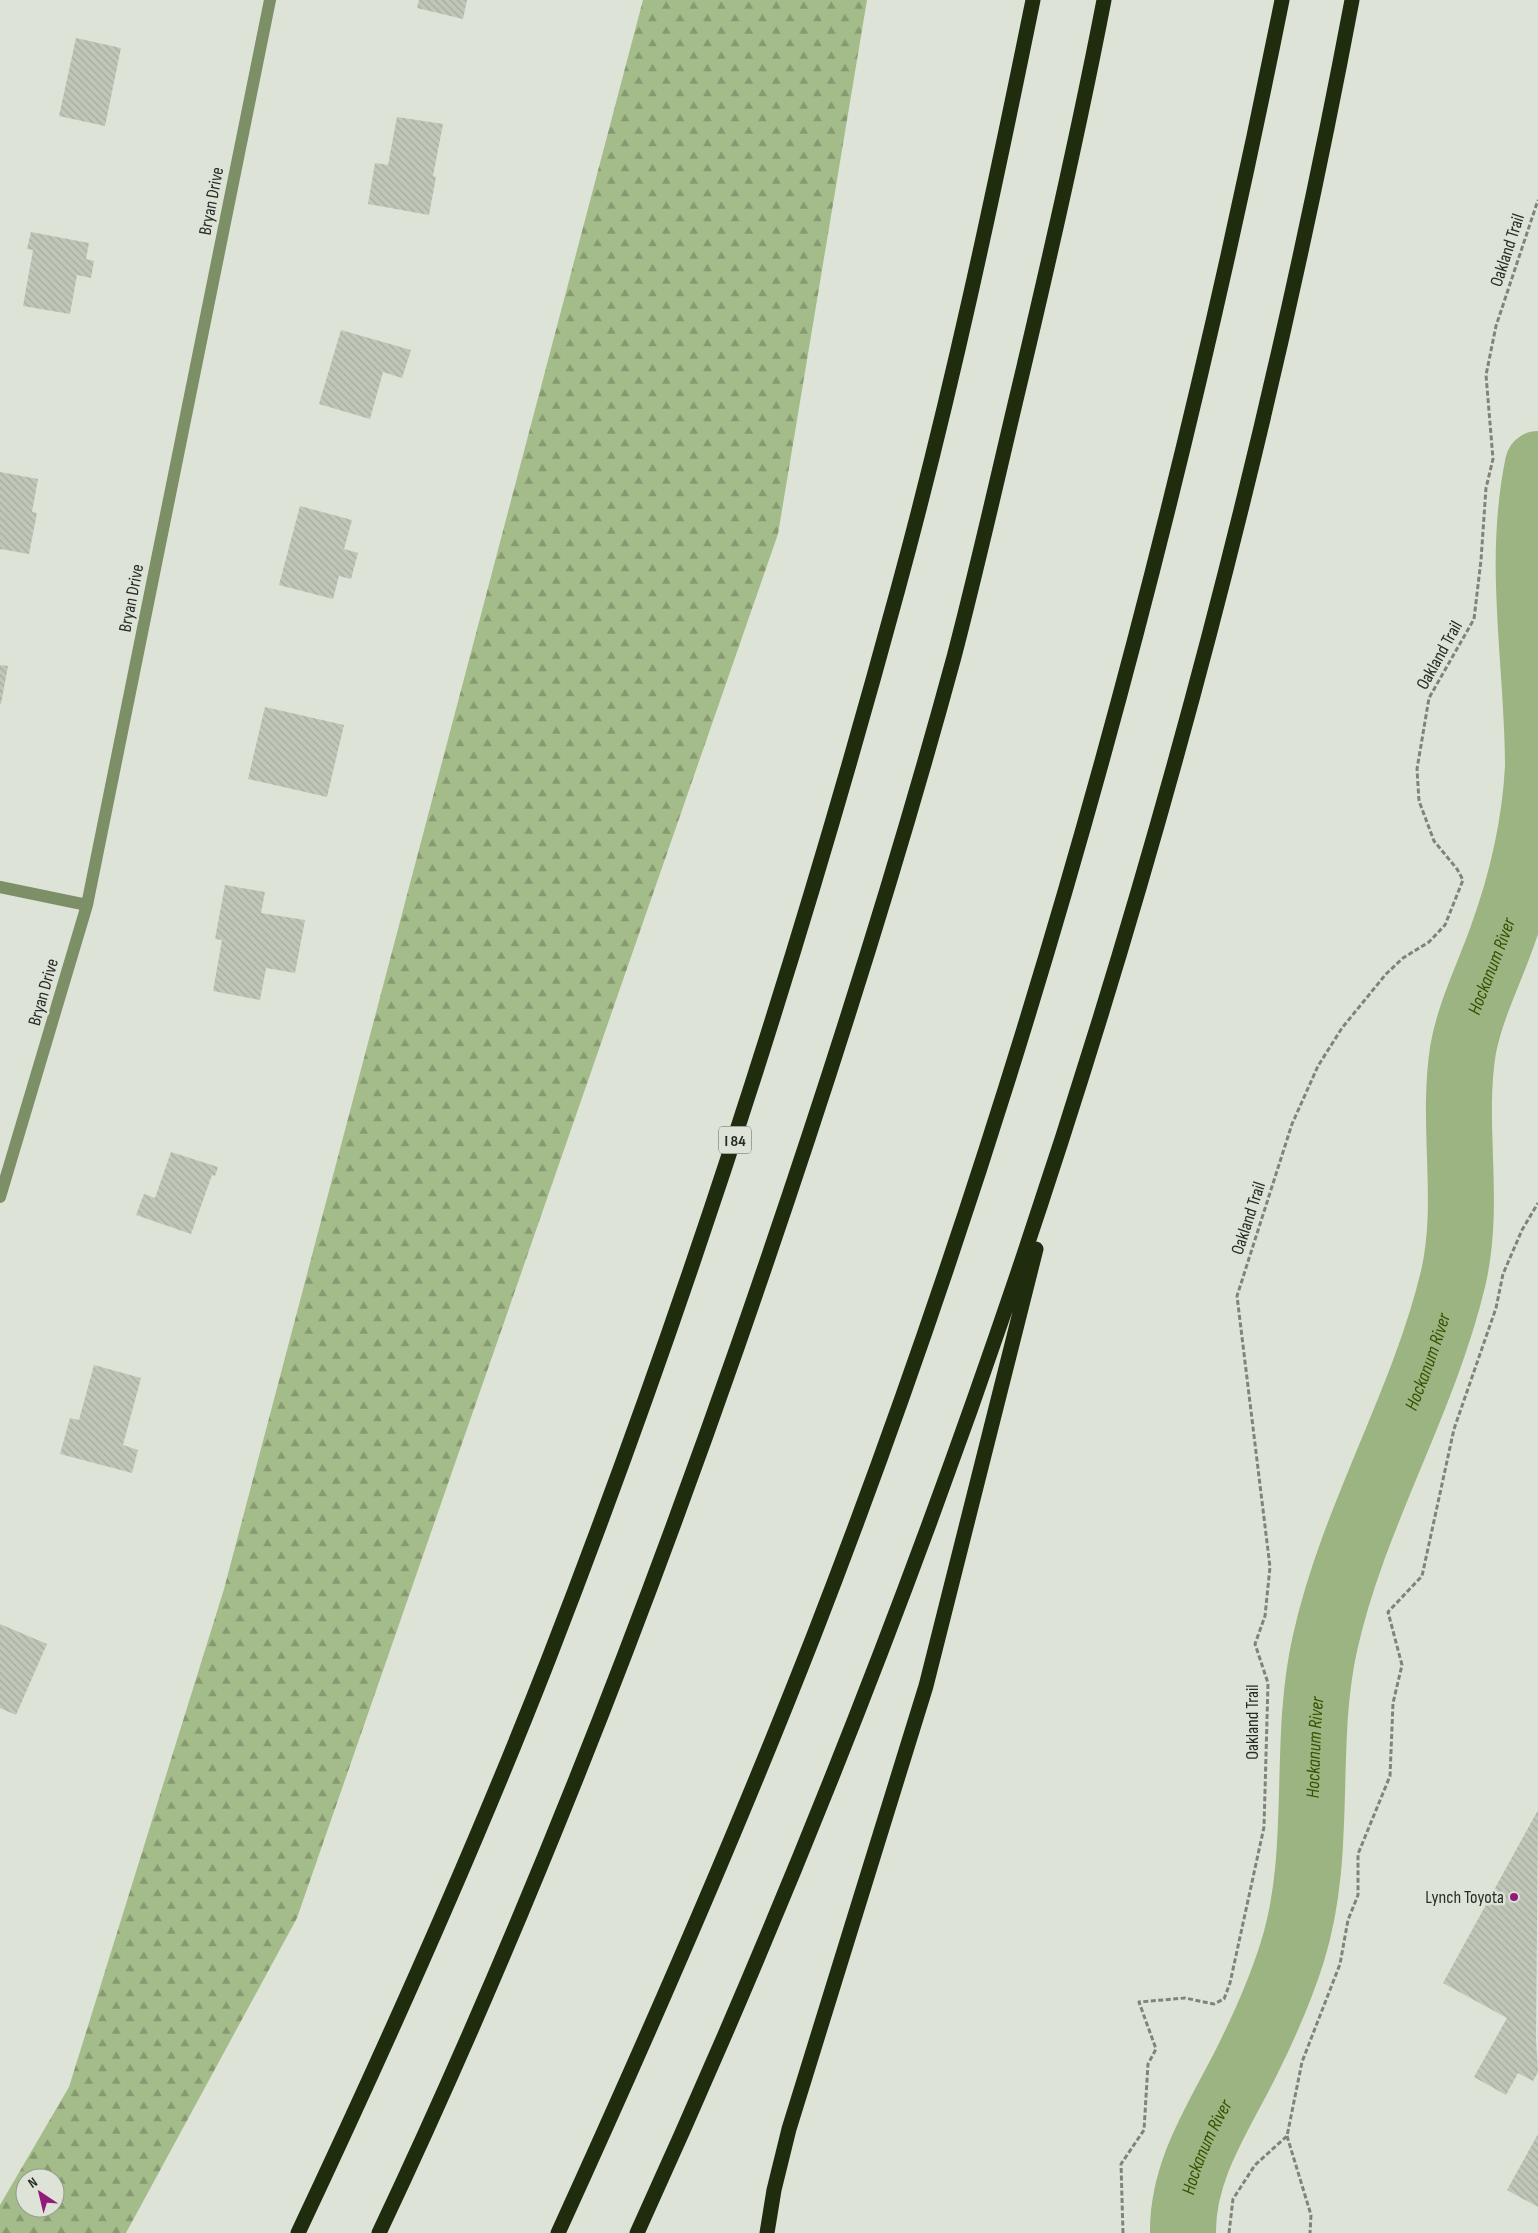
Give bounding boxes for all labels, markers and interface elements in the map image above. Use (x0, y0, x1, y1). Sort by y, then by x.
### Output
street label: Bryan Drive (195, 165, 228, 237)
street label: Oakland Trail (1486, 211, 1529, 289)
street label: Bryan Drive (115, 562, 148, 634)
street label: Oakland Trail (1412, 617, 1467, 693)
water label: Hockanum River (1463, 915, 1521, 1018)
street label: Bryan Drive (24, 956, 63, 1028)
road number: I 84 (719, 1126, 751, 1154)
street label: Oakland Trail (1227, 1179, 1270, 1257)
water label: Hockanum River (1400, 1310, 1456, 1414)
street label: Oakland Trail (1242, 1684, 1263, 1760)
water label: Hockanum River (1302, 1695, 1330, 1799)
place label: Lynch Toyota (1425, 1887, 1504, 1908)
marker: Lynch Toyota (1508, 1891, 1520, 1903)
water label: Hockanum River (1177, 2095, 1238, 2197)
north arrow (15, 2168, 65, 2218)
text: N (25, 2174, 41, 2192)

